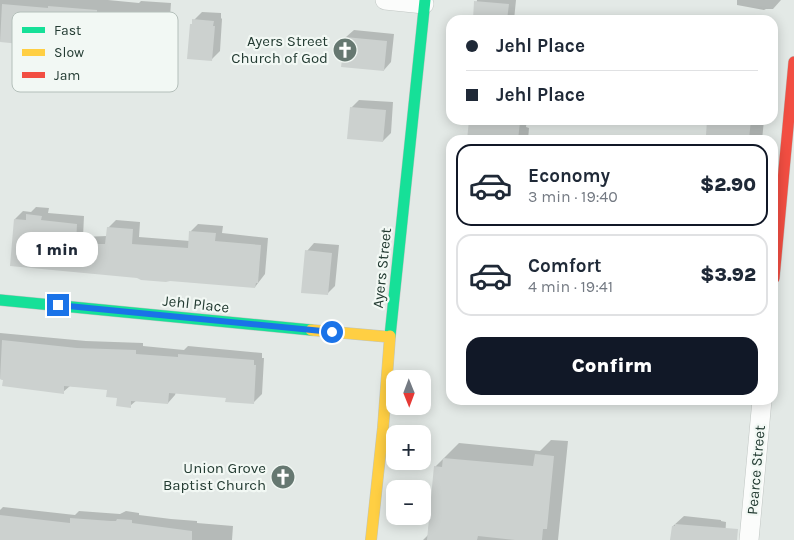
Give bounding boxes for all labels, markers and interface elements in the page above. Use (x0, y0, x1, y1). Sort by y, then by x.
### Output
legend (12, 12, 178, 92)
text: Fast (54, 22, 81, 39)
place label: Ayers Street Church of God (231, 32, 328, 67)
text: Jehl Place (496, 35, 585, 57)
church icon: Ayers Street Church of God (332, 37, 358, 63)
text: Slow (54, 44, 84, 61)
text: Jam (54, 67, 80, 84)
text: Jehl Place (496, 84, 585, 106)
icon: car (468, 163, 513, 208)
text: Economy (528, 165, 610, 187)
text: $2.90 (700, 174, 756, 196)
text: 3 min · 19:40 (528, 187, 618, 206)
street label: Ayers Street (369, 226, 395, 309)
callout: 1 min (17, 232, 99, 268)
text: 1 min (36, 240, 78, 259)
icon: car (468, 253, 513, 298)
text: Comfort (528, 255, 602, 277)
text: $3.92 (700, 264, 756, 286)
text: 4 min · 19:41 (528, 277, 613, 296)
street label: Jehl Place (162, 292, 230, 316)
route end (47, 294, 69, 316)
route start (321, 321, 343, 343)
button: Confirm (466, 337, 758, 395)
north arrow (386, 370, 431, 415)
map controls (386, 370, 431, 525)
street label: Pearce Street (743, 424, 769, 516)
button: + (386, 425, 431, 470)
place label: Union Grove Baptist Church (163, 459, 266, 494)
church icon: Union Grove Baptist Church (270, 464, 296, 490)
button: − (386, 480, 431, 525)

